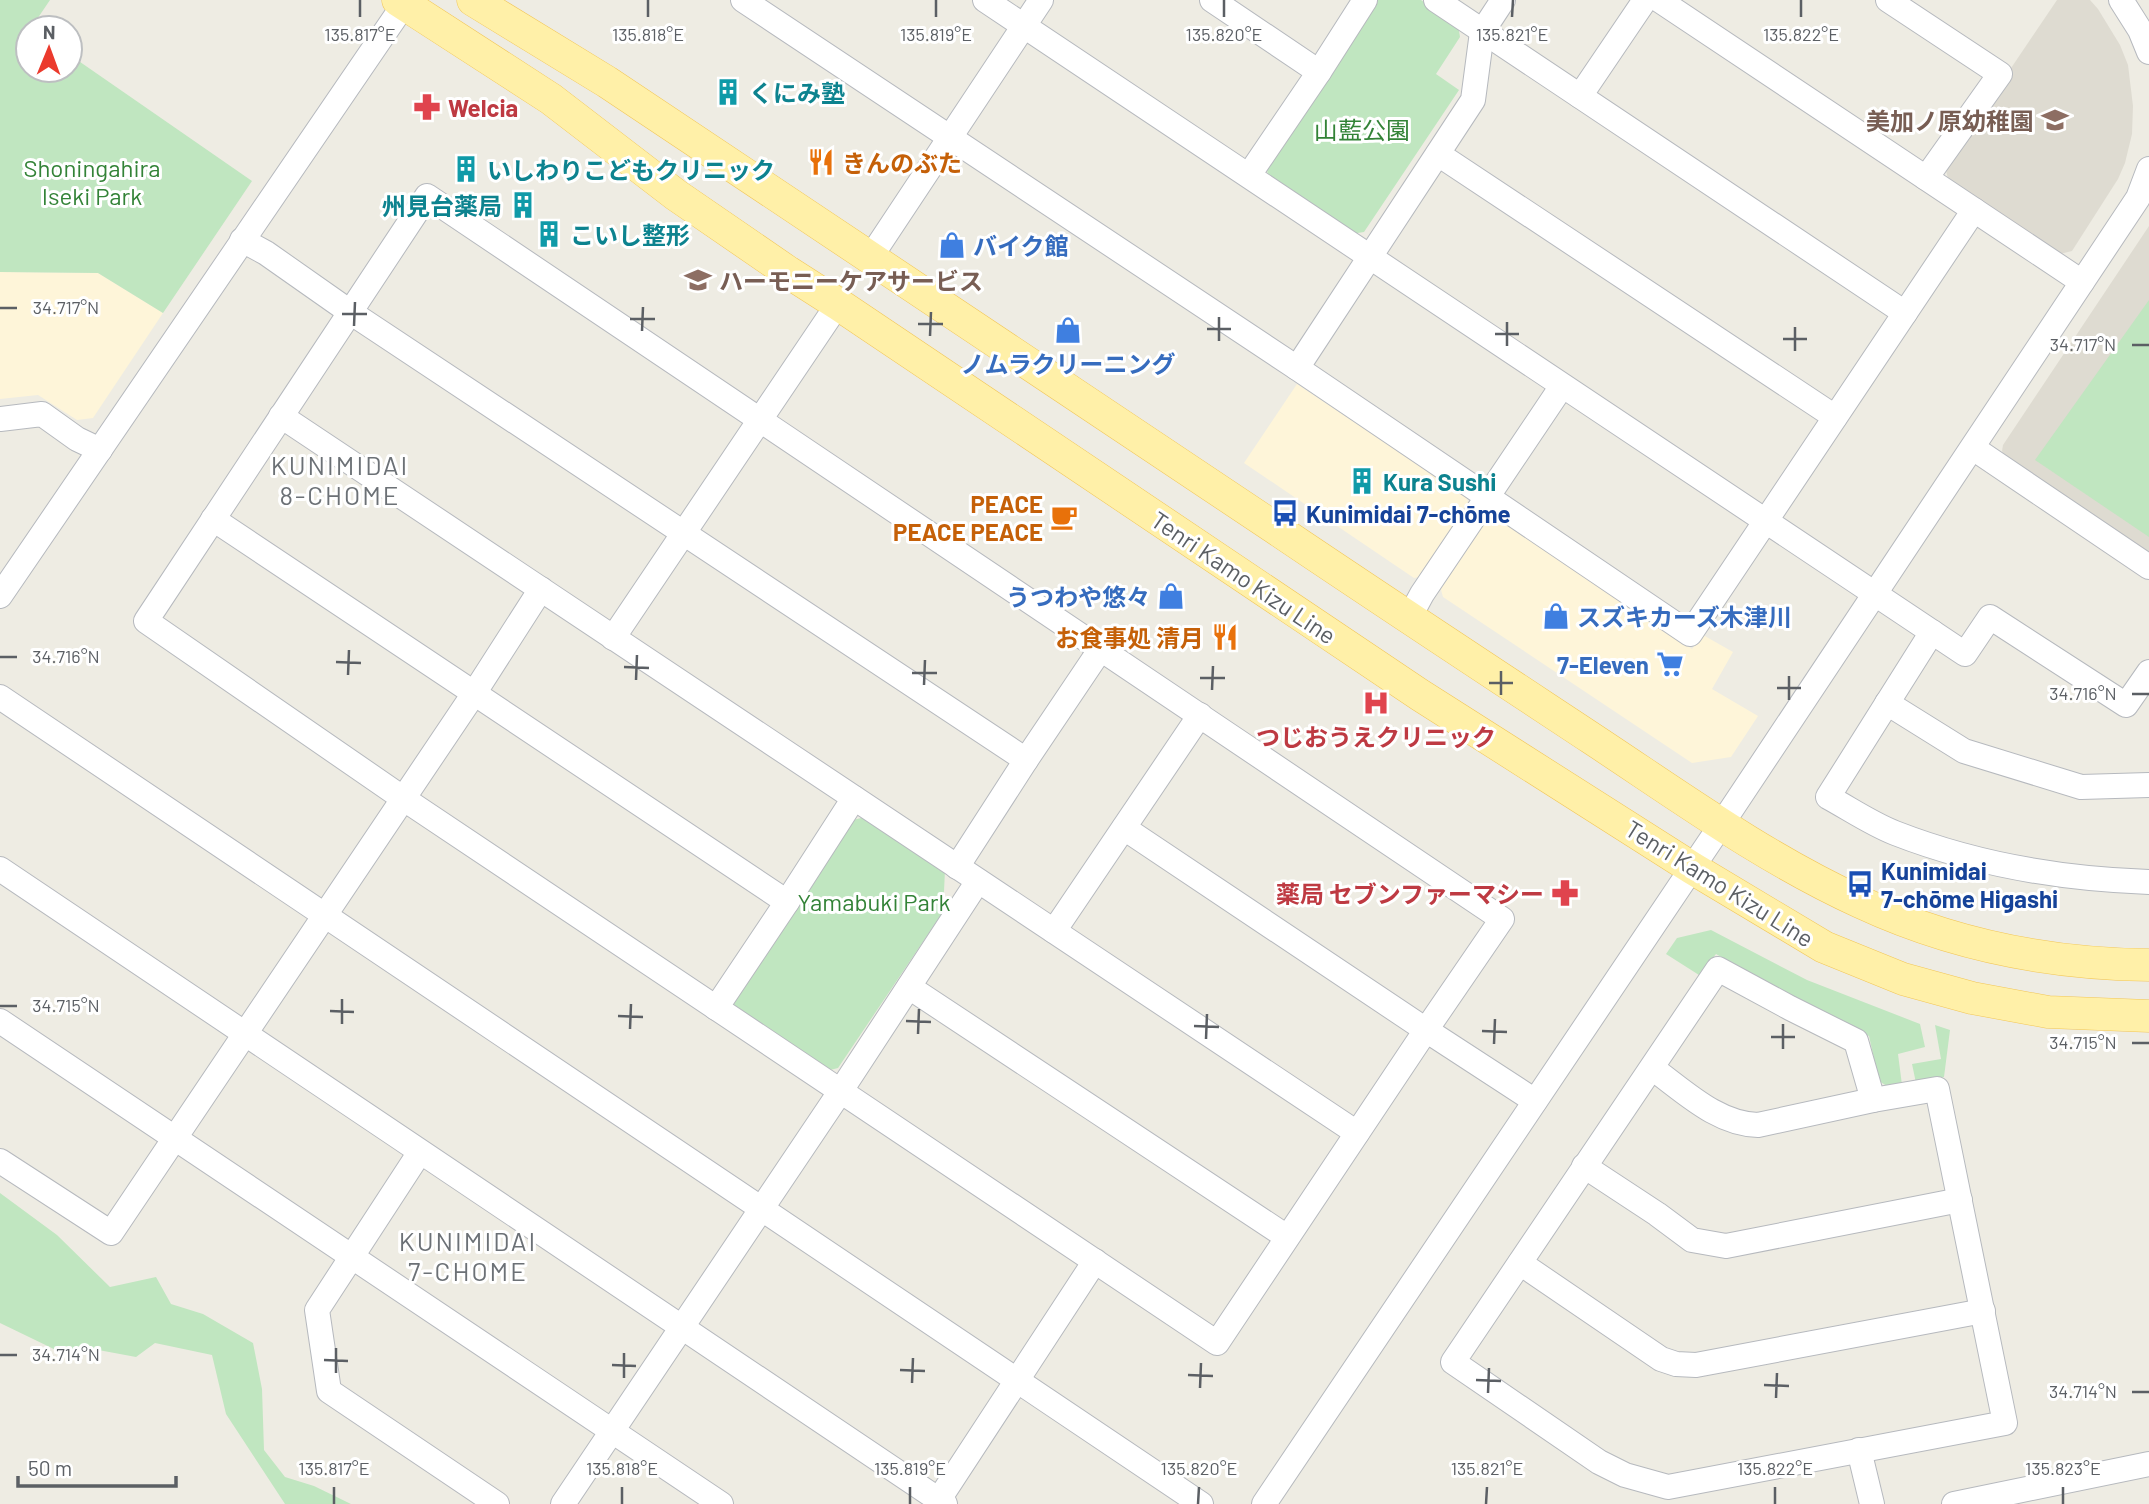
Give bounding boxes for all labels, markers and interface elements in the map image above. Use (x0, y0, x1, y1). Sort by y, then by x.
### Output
north arrow (14, 14, 84, 84)
text: N (43, 20, 56, 43)
text: 135.817°E (324, 23, 396, 45)
text: 135.818°E (612, 23, 684, 45)
text: 135.819°E (900, 23, 972, 45)
text: 135.820°E (1186, 23, 1262, 45)
text: 135.821°E (1476, 23, 1548, 45)
text: 135.822°E (1763, 23, 1839, 45)
building icon: くにみ塾 (713, 77, 743, 107)
place label: くにみ塾 (749, 78, 845, 107)
pharmacy icon: Welcia (412, 92, 442, 122)
place label: Welcia (448, 93, 518, 122)
school or university icon: 美加ノ原幼稚園 (2040, 105, 2070, 135)
place label: 美加ノ原幼稚園 (1866, 106, 2034, 135)
park label: 山藍公園 (1314, 115, 1410, 144)
restaurant icon: きんのぶた (806, 147, 836, 177)
place label: きんのぶた (842, 148, 962, 177)
park label: Shoningahira Iseki Park (24, 153, 160, 210)
building icon: いしわりこどもクリニック (451, 154, 481, 184)
place label: いしわりこどもクリニック (487, 155, 775, 184)
building icon: 州見台薬局 (508, 190, 538, 220)
place label: 州見台薬局 (382, 191, 502, 220)
building icon: こいし整形 (534, 219, 564, 249)
place label: こいし整形 (570, 220, 690, 249)
shop icon: バイク館 (937, 230, 967, 260)
place label: バイク館 (973, 231, 1069, 260)
school or university icon: ハーモニーケアサービス (683, 265, 713, 295)
place label: ハーモニーケアサービス (719, 266, 983, 295)
text: 34.717°N (33, 296, 99, 318)
shop icon: ノムラクリーニング (1053, 315, 1083, 345)
text: 34.717°N (2050, 333, 2116, 355)
place label: ノムラクリーニング (961, 349, 1175, 378)
district label: KUNIMIDAI 8-CHOME (271, 449, 409, 510)
building icon: Kura Sushi (1347, 466, 1377, 496)
place label: Kura Sushi (1383, 467, 1496, 496)
place label: PEACE PEACE PEACE (893, 489, 1043, 546)
bus stop icon: Kunimidai 7-chōme (1270, 498, 1300, 528)
place label: Kunimidai 7-chōme (1306, 499, 1511, 528)
cafe icon: PEACE PEACE PEACE (1049, 502, 1079, 532)
street label: Tenri Kamo Kizu Line (1146, 505, 1342, 649)
shop icon: うつわや悠々 (1156, 581, 1186, 611)
place label: うつわや悠々 (1006, 582, 1150, 611)
shop icon: スズキカーズ木津川 (1541, 601, 1571, 631)
place label: スズキカーズ木津川 (1577, 602, 1792, 631)
restaurant icon: お食事処 清月 (1210, 622, 1240, 652)
place label: お食事処 清月 (1055, 623, 1204, 652)
text: 34.716°N (32, 645, 100, 667)
supermarket icon: 7-Eleven (1655, 649, 1685, 679)
place label: 7-Eleven (1557, 650, 1649, 679)
text: 34.716°N (2049, 682, 2117, 704)
hospital icon: つじおうえクリニック (1361, 688, 1391, 718)
place label: つじおうえクリニック (1256, 722, 1496, 751)
street label: Tenri Kamo Kizu Line (1621, 813, 1819, 953)
place label: Kunimidai 7-chōme Higashi (1881, 856, 2058, 913)
bus stop icon: Kunimidai 7-chōme Higashi (1845, 869, 1875, 899)
pharmacy icon: 薬局 セブンファーマシー (1550, 878, 1580, 908)
place label: 薬局 セブンファーマシー (1276, 879, 1544, 908)
park label: Yamabuki Park (798, 887, 950, 916)
text: 34.715°N (32, 994, 100, 1016)
text: 34.715°N (2049, 1031, 2117, 1053)
district label: KUNIMIDAI 7-CHOME (399, 1225, 537, 1286)
text: 34.714°N (32, 1343, 100, 1365)
text: 34.714°N (2049, 1380, 2117, 1402)
scale bar (18, 1444, 175, 1488)
text: 50 m (28, 1455, 72, 1480)
text: 135.817°E (298, 1457, 370, 1479)
text: 135.818°E (586, 1457, 658, 1479)
text: 135.819°E (874, 1457, 946, 1479)
text: 135.820°E (1161, 1457, 1237, 1479)
text: 135.821°E (1451, 1457, 1523, 1479)
text: 135.822°E (1737, 1457, 1813, 1479)
text: 135.823°E (2025, 1457, 2101, 1479)

